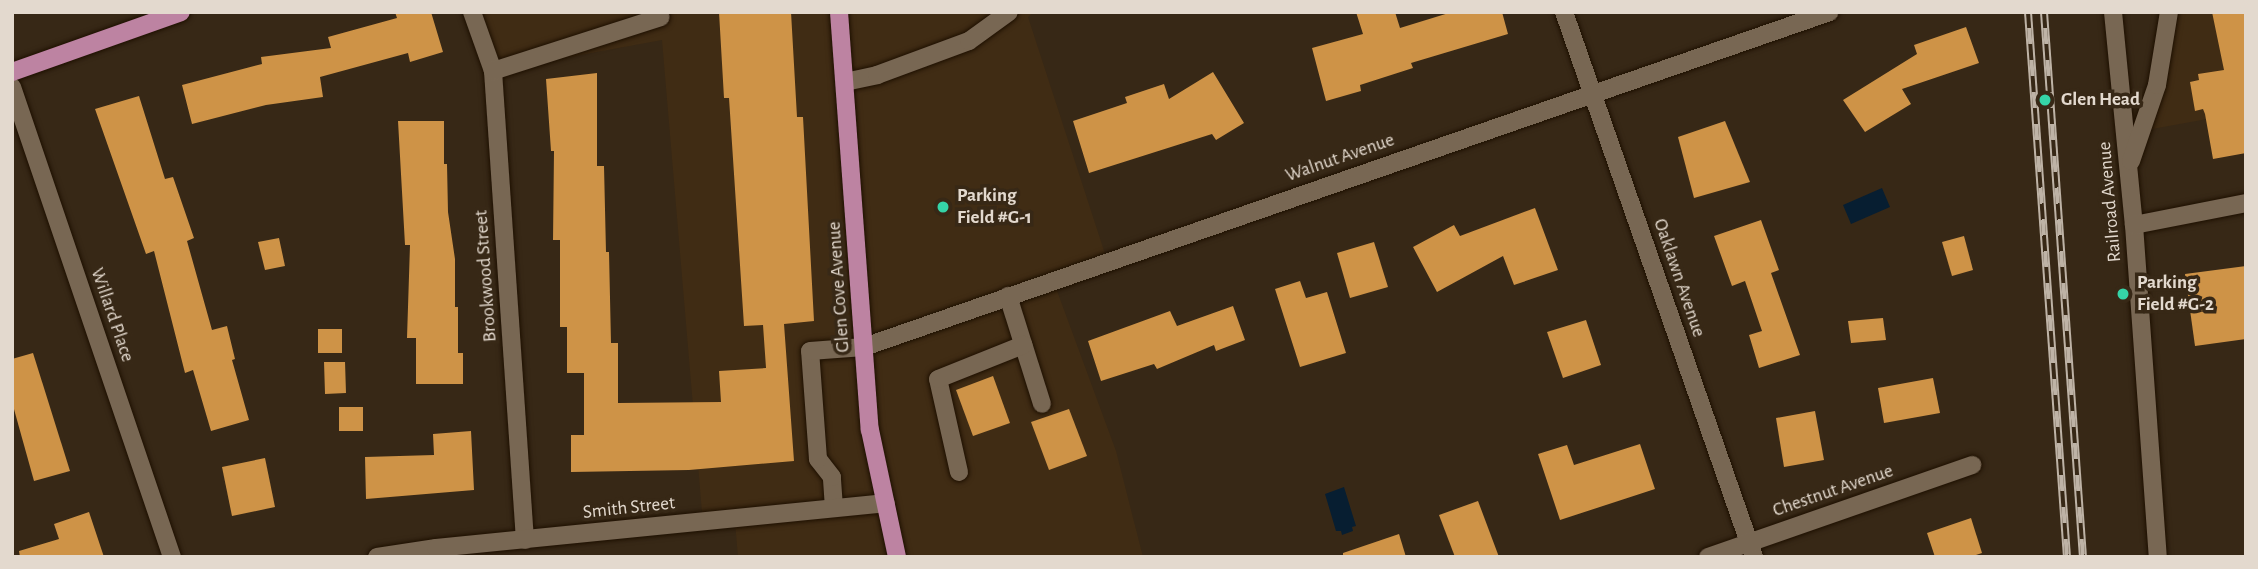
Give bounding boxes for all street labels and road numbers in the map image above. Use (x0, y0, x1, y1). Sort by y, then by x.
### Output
street label: Walnut Avenue (1283, 129, 1397, 187)
street label: Railroad Avenue (2093, 141, 2127, 263)
street label: Brookwood Street (470, 209, 502, 343)
street label: Oaklawn Avenue (1648, 216, 1710, 340)
street label: Glen Cove Avenue (823, 221, 855, 353)
street label: Willard Place (85, 265, 139, 365)
street label: Chestnut Avenue (1770, 460, 1896, 522)
street label: Smith Street (582, 492, 676, 524)

